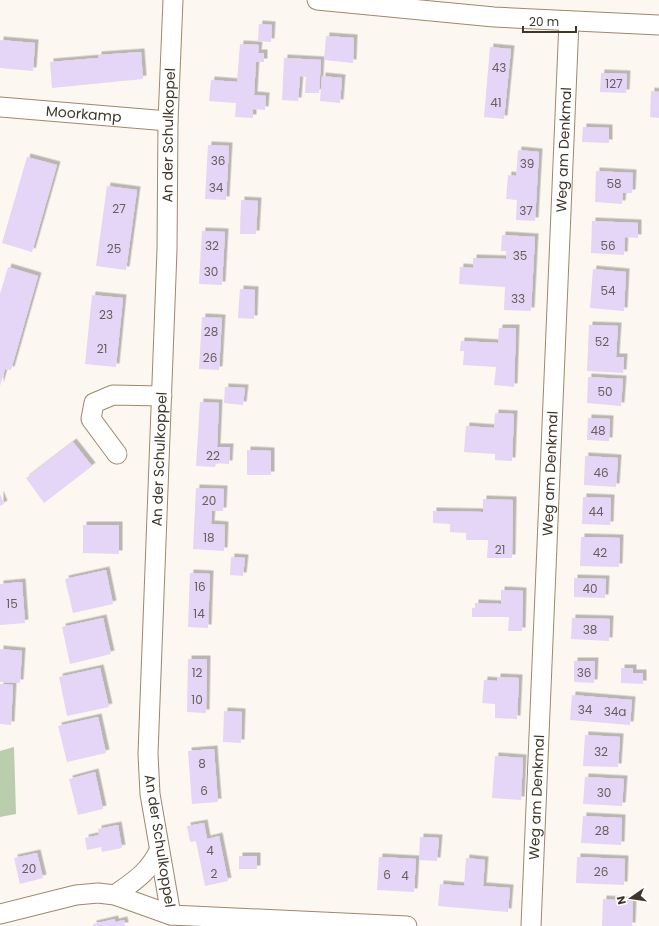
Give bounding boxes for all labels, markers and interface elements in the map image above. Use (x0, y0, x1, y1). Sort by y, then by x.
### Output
scale bar (523, 8, 576, 34)
text: 20 m (529, 13, 559, 30)
house number: 43 (492, 59, 506, 76)
street label: An der Schulkoppel (157, 68, 180, 203)
house number: 127 (605, 75, 623, 92)
street label: Weg am Denkmal (551, 87, 576, 213)
house number: 41 (490, 94, 502, 111)
street label: Moorkamp (45, 101, 122, 127)
house number: 36 (211, 152, 225, 169)
house number: 39 (520, 155, 534, 172)
house number: 58 (606, 175, 622, 192)
house number: 34 (209, 179, 224, 196)
house number: 27 (112, 200, 126, 217)
house number: 37 (519, 202, 533, 219)
house number: 32 (205, 237, 219, 254)
house number: 56 (600, 237, 616, 254)
house number: 25 (107, 240, 121, 257)
house number: 35 (513, 247, 527, 264)
house number: 30 (204, 263, 218, 280)
house number: 54 (600, 282, 616, 299)
house number: 33 (511, 290, 525, 307)
house number: 23 (99, 306, 113, 323)
house number: 28 (204, 323, 218, 340)
house number: 52 (595, 333, 609, 350)
house number: 21 (97, 340, 107, 357)
house number: 26 (203, 349, 217, 366)
house number: 50 (597, 383, 613, 400)
street label: An der Schulkoppel (147, 391, 172, 527)
street label: Weg am Denkmal (537, 410, 563, 536)
house number: 48 (590, 422, 606, 439)
house number: 22 (206, 447, 220, 464)
house number: 46 (593, 464, 609, 481)
house number: 20 (202, 492, 216, 509)
house number: 44 (588, 503, 604, 520)
house number: 18 (203, 529, 215, 546)
house number: 21 (495, 541, 505, 558)
house number: 42 (593, 544, 607, 561)
house number: 16 (194, 578, 206, 595)
house number: 40 (582, 580, 598, 597)
house number: 15 (6, 595, 18, 612)
house number: 14 (193, 605, 205, 622)
house number: 38 (583, 621, 597, 638)
house number: 12 (192, 664, 202, 681)
house number: 36 (577, 664, 591, 681)
house number: 10 (191, 691, 203, 708)
house number: 34 (578, 701, 593, 718)
house number: 34a (604, 703, 626, 720)
street label: Weg am Denkmal (524, 734, 549, 860)
house number: 32 (594, 743, 608, 760)
house number: 8 (198, 755, 206, 772)
street label: An der Schulkoppel (140, 773, 180, 909)
house number: 6 (200, 782, 208, 799)
house number: 30 (597, 784, 611, 801)
house number: 28 (595, 822, 609, 839)
house number: 4 (206, 842, 214, 859)
house number: 20 (22, 860, 36, 877)
house number: 26 (594, 863, 608, 880)
house number: 2 (211, 865, 218, 882)
house number: 6 (383, 866, 391, 883)
house number: 4 (401, 867, 409, 884)
north arrow (611, 878, 651, 918)
text: N (613, 894, 630, 906)

